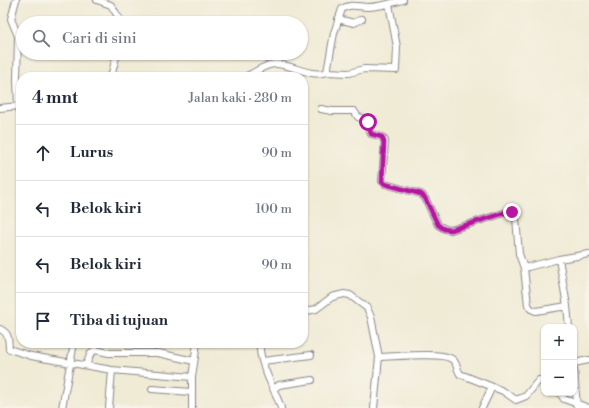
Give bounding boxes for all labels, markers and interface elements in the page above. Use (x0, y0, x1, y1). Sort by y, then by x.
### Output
search box (16, 16, 308, 60)
icon: search (30, 27, 52, 49)
text: Cari di sini (62, 29, 137, 48)
text: 4 mnt (32, 87, 78, 109)
text: Jalan kaki · 280 m (189, 90, 292, 106)
route start (359, 113, 377, 131)
icon: ahead (32, 142, 54, 164)
text: Lurus (70, 143, 113, 162)
text: 90 m (261, 145, 292, 161)
icon: left (32, 198, 54, 220)
text: Belok kiri (70, 199, 141, 218)
text: 100 m (256, 201, 292, 217)
route end (503, 203, 521, 221)
icon: left (32, 254, 54, 276)
text: Belok kiri (70, 255, 141, 274)
text: 90 m (261, 257, 292, 273)
icon: arrive (32, 310, 54, 332)
text: Tiba di tujuan (70, 311, 168, 330)
map controls (541, 324, 577, 396)
button: + (541, 324, 577, 360)
button: − (541, 360, 577, 396)

